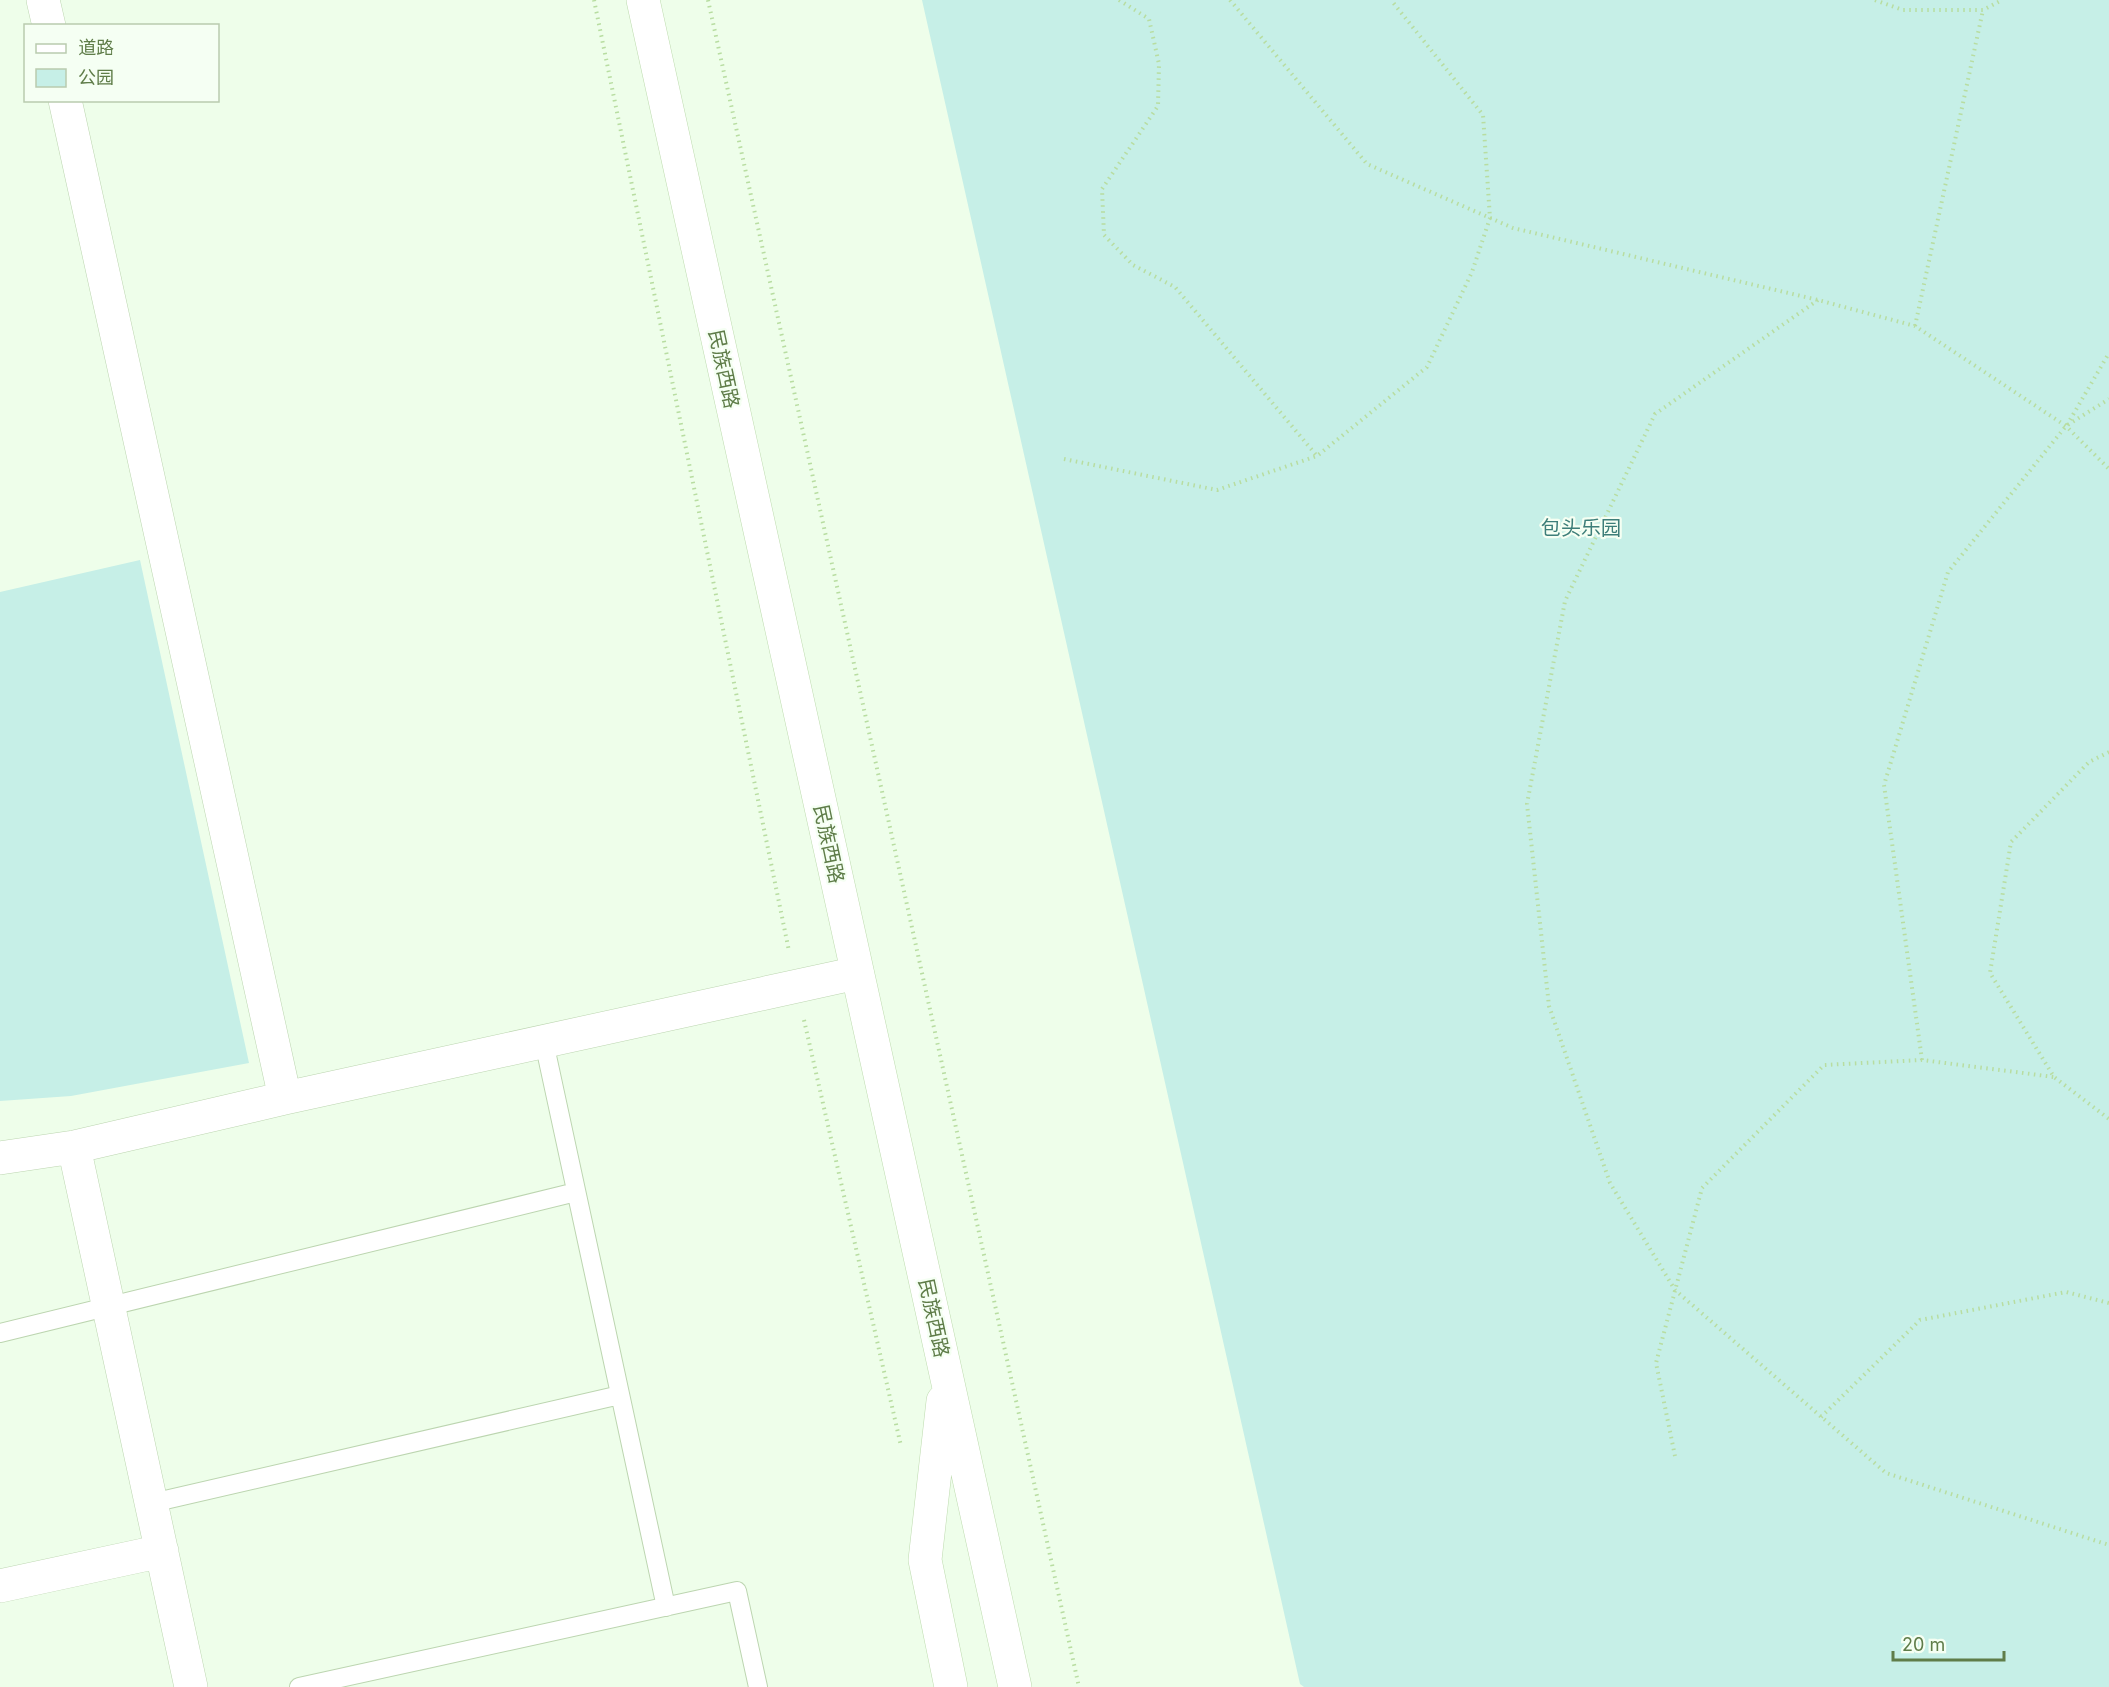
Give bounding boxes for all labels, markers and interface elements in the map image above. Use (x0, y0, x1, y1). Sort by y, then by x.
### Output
legend (24, 24, 219, 102)
text: 道路 (78, 37, 114, 58)
text: 公园 (78, 67, 114, 88)
street label: 民族西路 (704, 327, 744, 411)
park label: 包头乐园 (1541, 516, 1621, 540)
street label: 民族西路 (809, 802, 849, 886)
street label: 民族西路 (914, 1276, 954, 1360)
scale bar (1893, 1624, 2004, 1662)
text: 20 m (1902, 1634, 1945, 1655)

